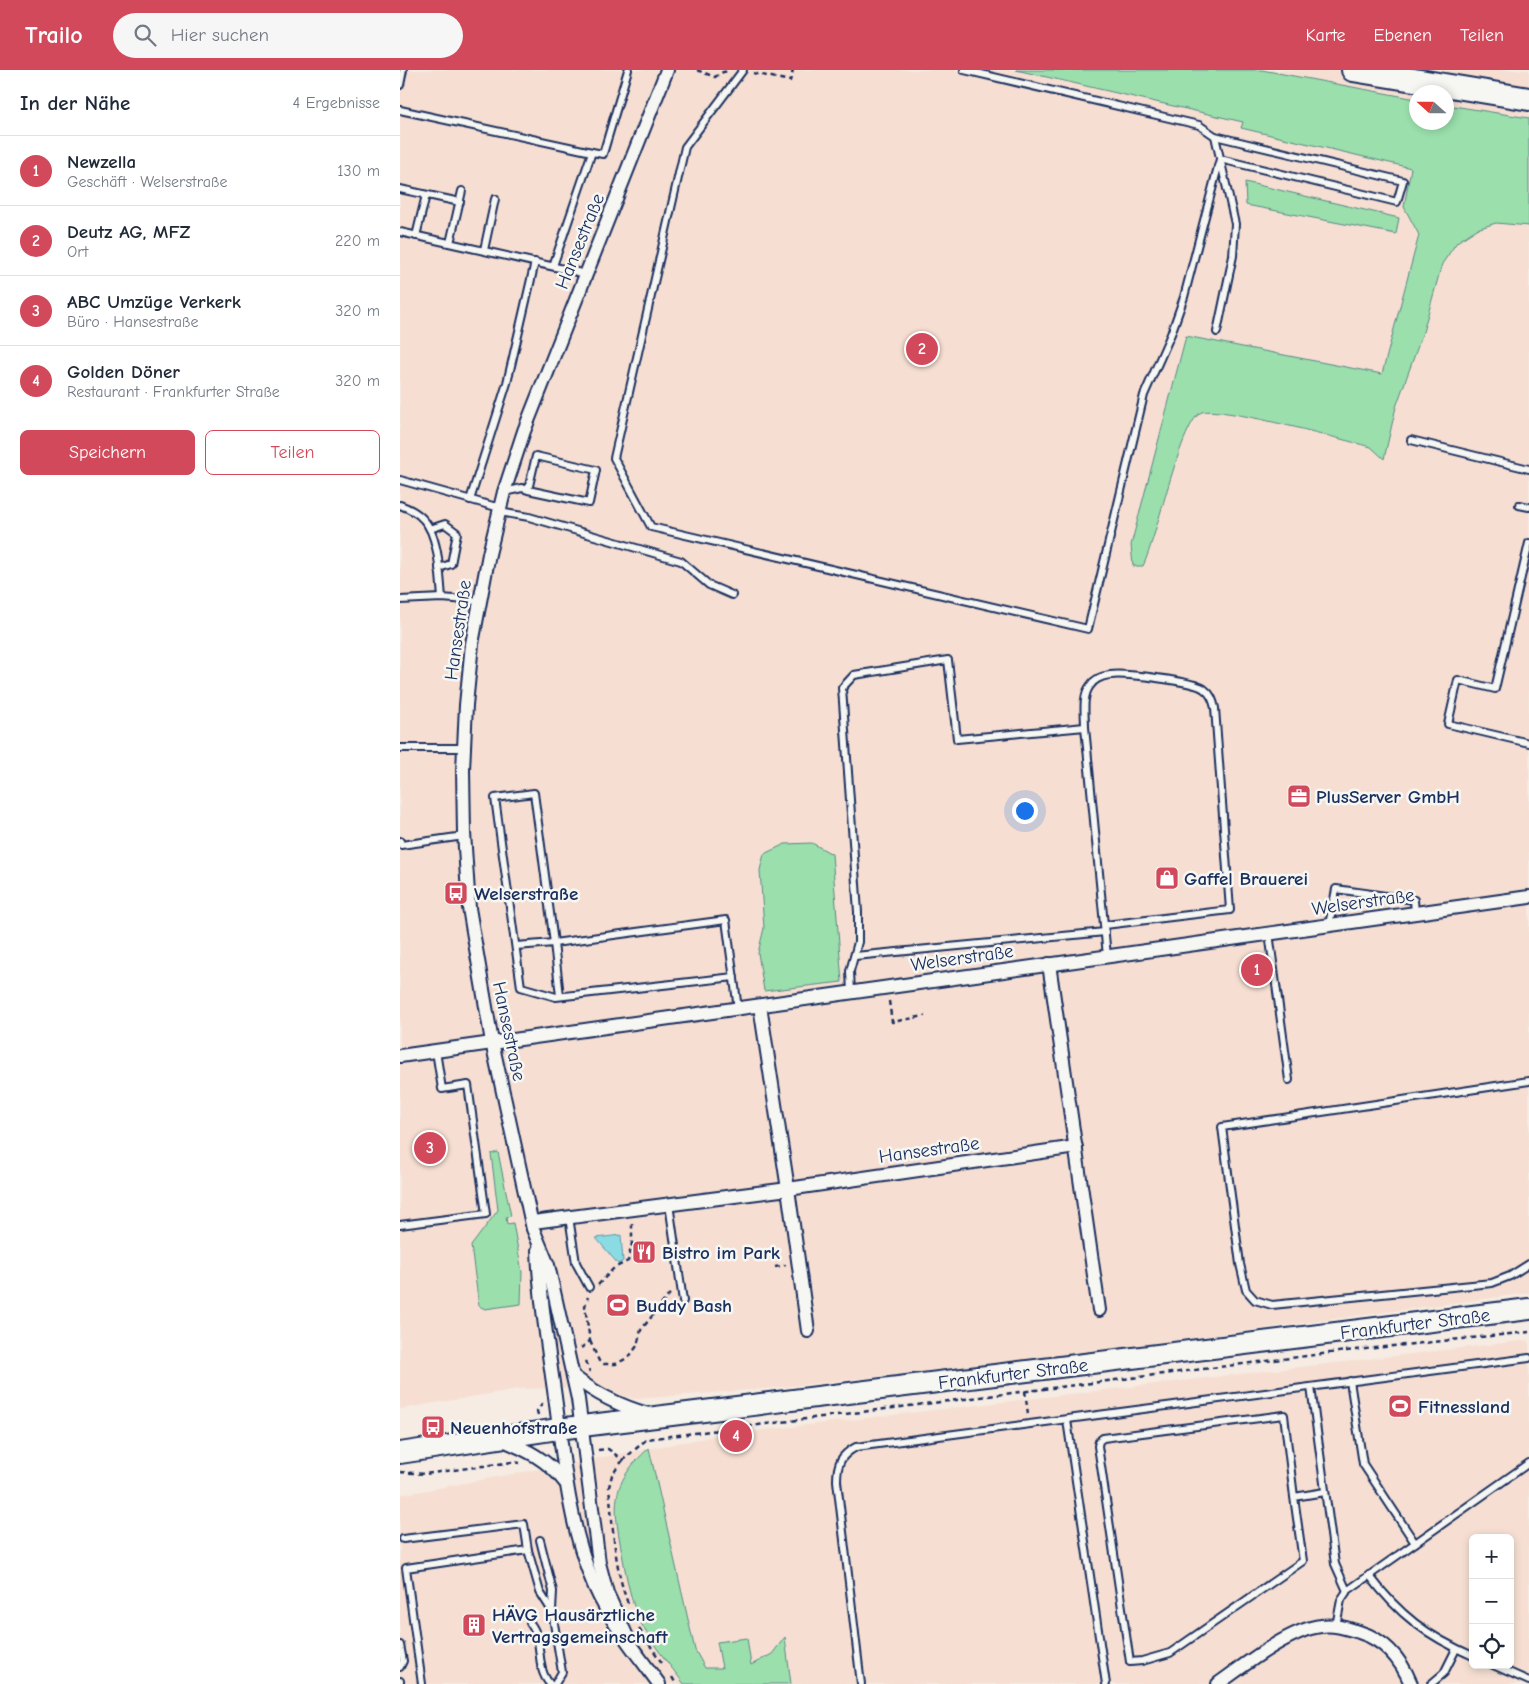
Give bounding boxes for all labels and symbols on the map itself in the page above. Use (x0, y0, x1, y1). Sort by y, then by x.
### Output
north arrow (1409, 85, 1454, 130)
street label: Hansestraße (551, 190, 609, 292)
pin: 2 (906, 330, 938, 368)
street label: Hansestraße (440, 578, 476, 682)
office icon: PlusServer GmbH (1286, 783, 1312, 809)
place label: PlusServer GmbH (1316, 786, 1460, 808)
your location (1012, 798, 1038, 824)
shop icon: Gaffel Brauerei (1154, 865, 1180, 891)
place label: Gaffel Brauerei (1184, 868, 1308, 890)
bus stop icon: Welserstraße (443, 880, 469, 906)
place label: Welserstraße (474, 883, 578, 905)
street label: Welserstraße (1310, 884, 1416, 920)
street label: Welserstraße (909, 940, 1015, 976)
pin: 1 (1241, 951, 1273, 989)
street label: Hansestraße (488, 979, 530, 1083)
pin: 3 (414, 1129, 446, 1167)
street label: Hansestraße (877, 1132, 981, 1168)
restaurant icon: Bistro im Park (631, 1239, 657, 1265)
place label: Bistro im Park (662, 1242, 781, 1264)
sports icon: Buddy Bash (605, 1292, 631, 1318)
place label: Buddy Bash (636, 1295, 732, 1317)
street label: Frankfurter Straße (1339, 1304, 1491, 1344)
street label: Frankfurter Straße (937, 1354, 1089, 1394)
sports icon: Fitnessland (1387, 1393, 1413, 1419)
place label: Fitnessland (1418, 1396, 1510, 1418)
bus stop icon: Neuenhofstraße (420, 1414, 446, 1440)
place label: Neuenhofstraße (450, 1417, 577, 1439)
pin: 4 (720, 1417, 752, 1455)
place label: HÄVG Hausärztliche Vertragsgemeinschaft (492, 1604, 668, 1648)
building icon: HÄVG Hausärztliche Vertragsgemeinschaft (461, 1612, 487, 1638)

